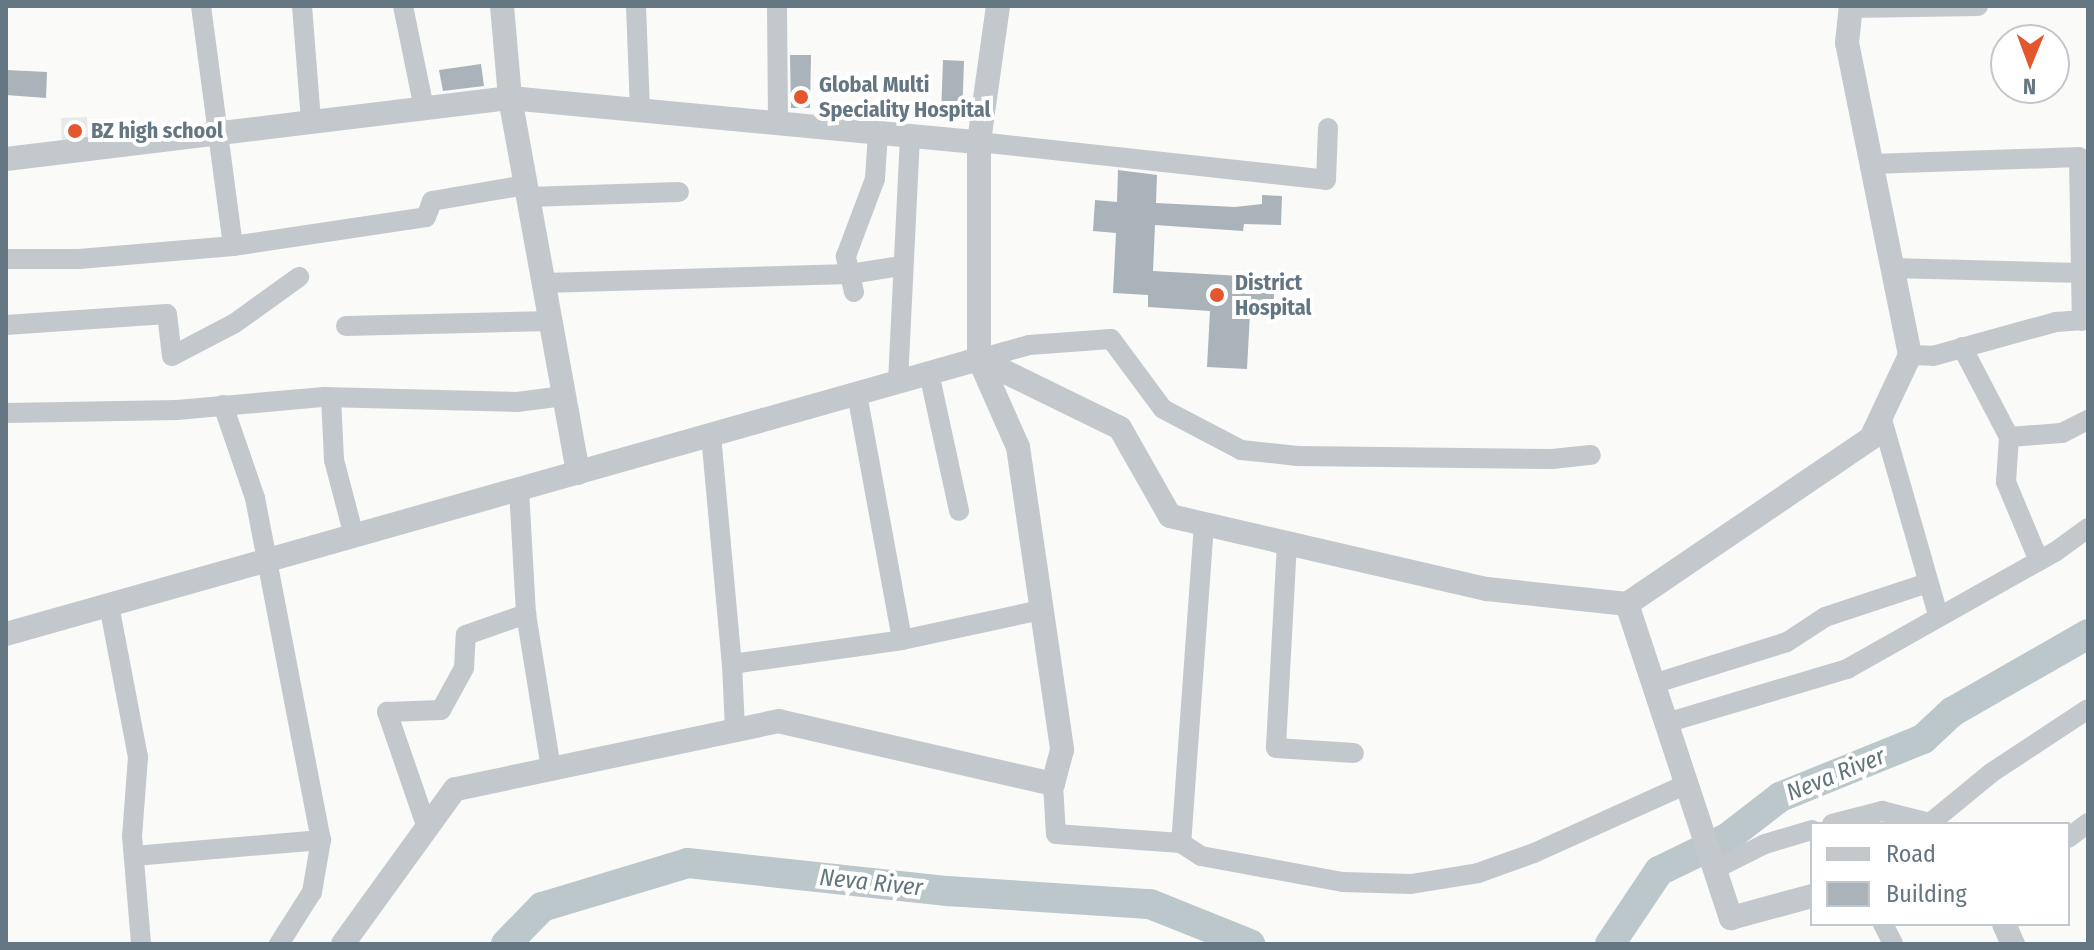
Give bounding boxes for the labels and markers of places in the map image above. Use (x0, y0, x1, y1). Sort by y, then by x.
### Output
place label: Global Multi Speciality Hospital (819, 71, 990, 122)
marker: Global Multi Speciality Hospital (790, 86, 812, 108)
place label: BZ high school (91, 118, 223, 144)
marker: BZ high school (66, 122, 84, 140)
place label: District Hospital (1235, 269, 1312, 320)
marker: District Hospital (1206, 284, 1228, 306)

